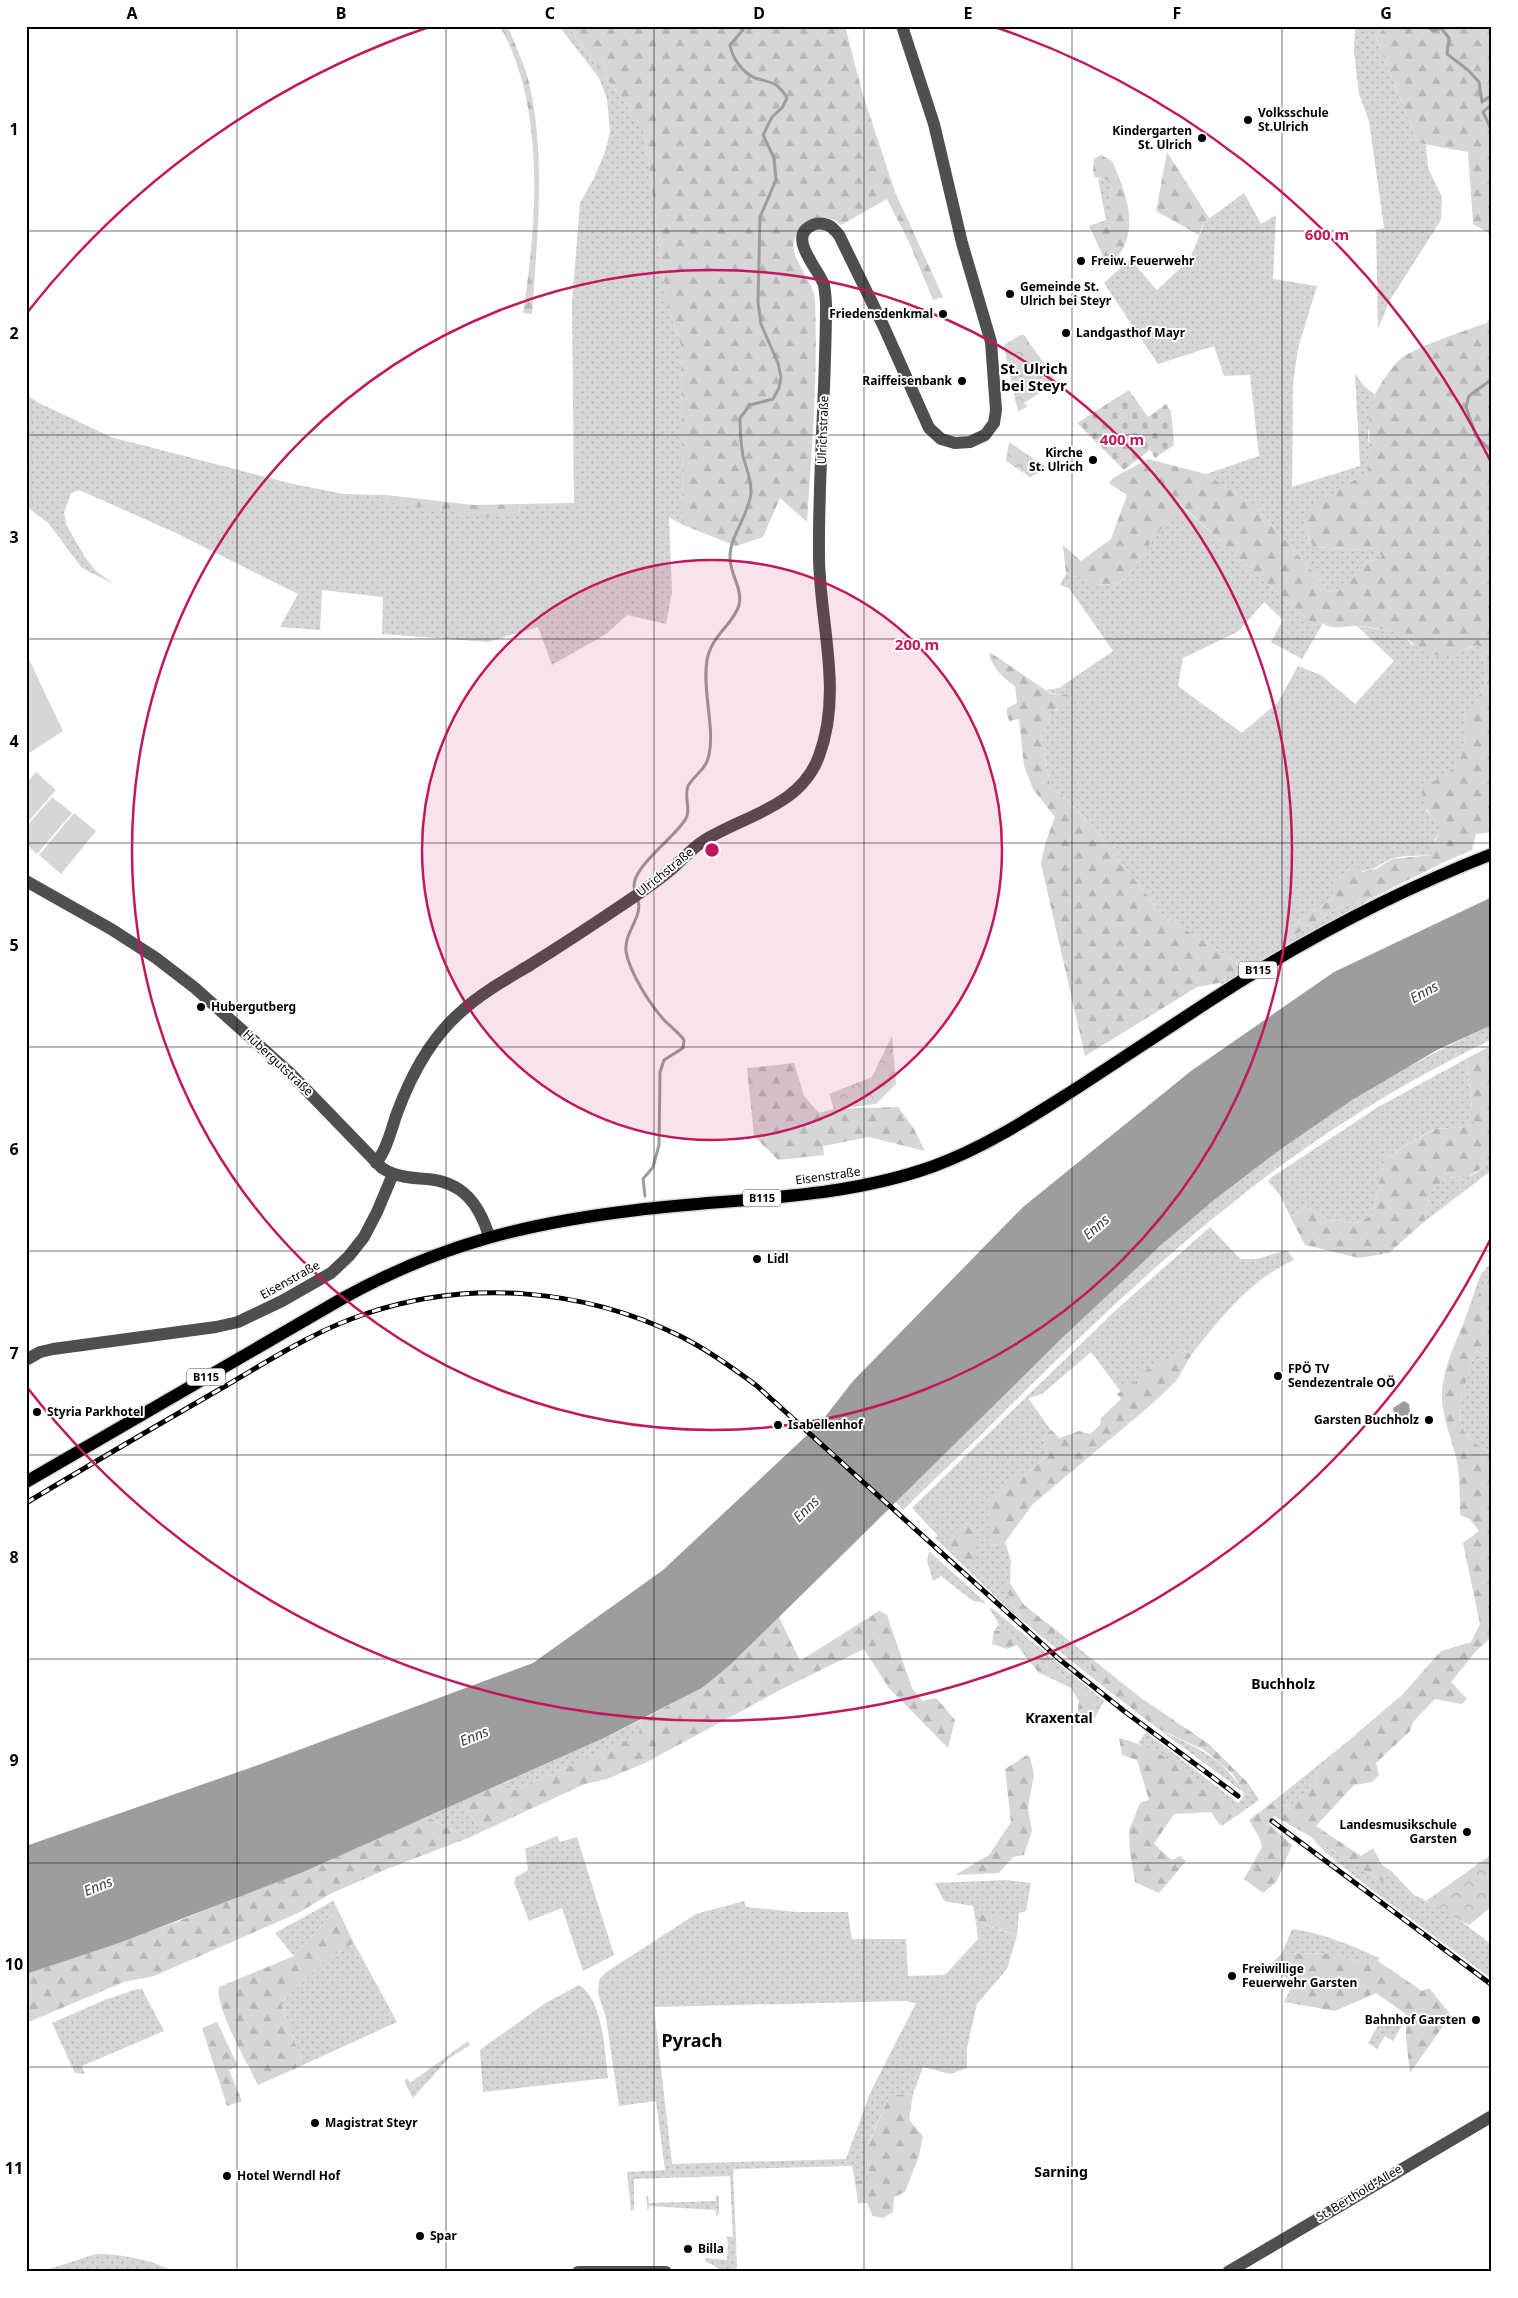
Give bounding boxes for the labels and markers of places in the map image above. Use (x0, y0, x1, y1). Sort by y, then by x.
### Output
place label: Volksschule St.Ulrich (1258, 104, 1329, 135)
marker: Volksschule St.Ulrich (1242, 114, 1254, 126)
place label: Kindergarten St. Ulrich (1112, 122, 1192, 153)
marker: Kindergarten St. Ulrich (1196, 132, 1208, 144)
place label: Freiw. Feuerwehr (1091, 252, 1195, 269)
marker: Freiw. Feuerwehr (1075, 255, 1087, 267)
place label: Gemeinde St. Ulrich bei Steyr (1020, 278, 1112, 309)
marker: Gemeinde St. Ulrich bei Steyr (1004, 288, 1016, 300)
place label: Friedensdenkmal (829, 305, 933, 322)
marker: Friedensdenkmal (937, 308, 949, 320)
place label: Landgasthof Mayr (1076, 324, 1186, 341)
marker: Landgasthof Mayr (1060, 327, 1072, 339)
place label: Raiffeisenbank (862, 372, 953, 389)
marker: Raiffeisenbank (956, 375, 968, 387)
place label: Kirche St. Ulrich (1029, 444, 1083, 475)
marker: Kirche St. Ulrich (1087, 454, 1099, 466)
centre of rings (703, 841, 721, 859)
place label: Hubergutberg (211, 998, 296, 1015)
marker: Hubergutberg (195, 1001, 207, 1013)
place label: Lidl (767, 1250, 788, 1267)
marker: Lidl (751, 1253, 763, 1265)
place label: FPÖ TV Sendezentrale OÖ (1288, 1360, 1395, 1391)
marker: FPÖ TV Sendezentrale OÖ (1272, 1370, 1284, 1382)
place label: Styria Parkhotel (47, 1403, 144, 1420)
marker: Styria Parkhotel (31, 1406, 43, 1418)
place label: Garsten Buchholz (1314, 1411, 1419, 1428)
marker: Garsten Buchholz (1423, 1414, 1435, 1426)
place label: Isabellenhof (788, 1416, 864, 1433)
marker: Isabellenhof (772, 1419, 784, 1431)
place label: Landesmusikschule Garsten (1339, 1816, 1457, 1847)
marker: Landesmusikschule Garsten (1461, 1826, 1473, 1838)
place label: Freiwillige Feuerwehr Garsten (1242, 1960, 1357, 1991)
marker: Freiwillige Feuerwehr Garsten (1226, 1970, 1238, 1982)
place label: Bahnhof Garsten (1365, 2011, 1466, 2028)
marker: Bahnhof Garsten (1470, 2014, 1482, 2026)
place label: Magistrat Steyr (325, 2114, 418, 2131)
marker: Magistrat Steyr (309, 2117, 321, 2129)
place label: Hotel Werndl Hof (237, 2167, 341, 2184)
marker: Hotel Werndl Hof (221, 2170, 233, 2182)
place label: Spar (430, 2227, 457, 2244)
marker: Spar (414, 2230, 426, 2242)
place label: Billa (698, 2240, 724, 2257)
marker: Billa (682, 2243, 694, 2255)

